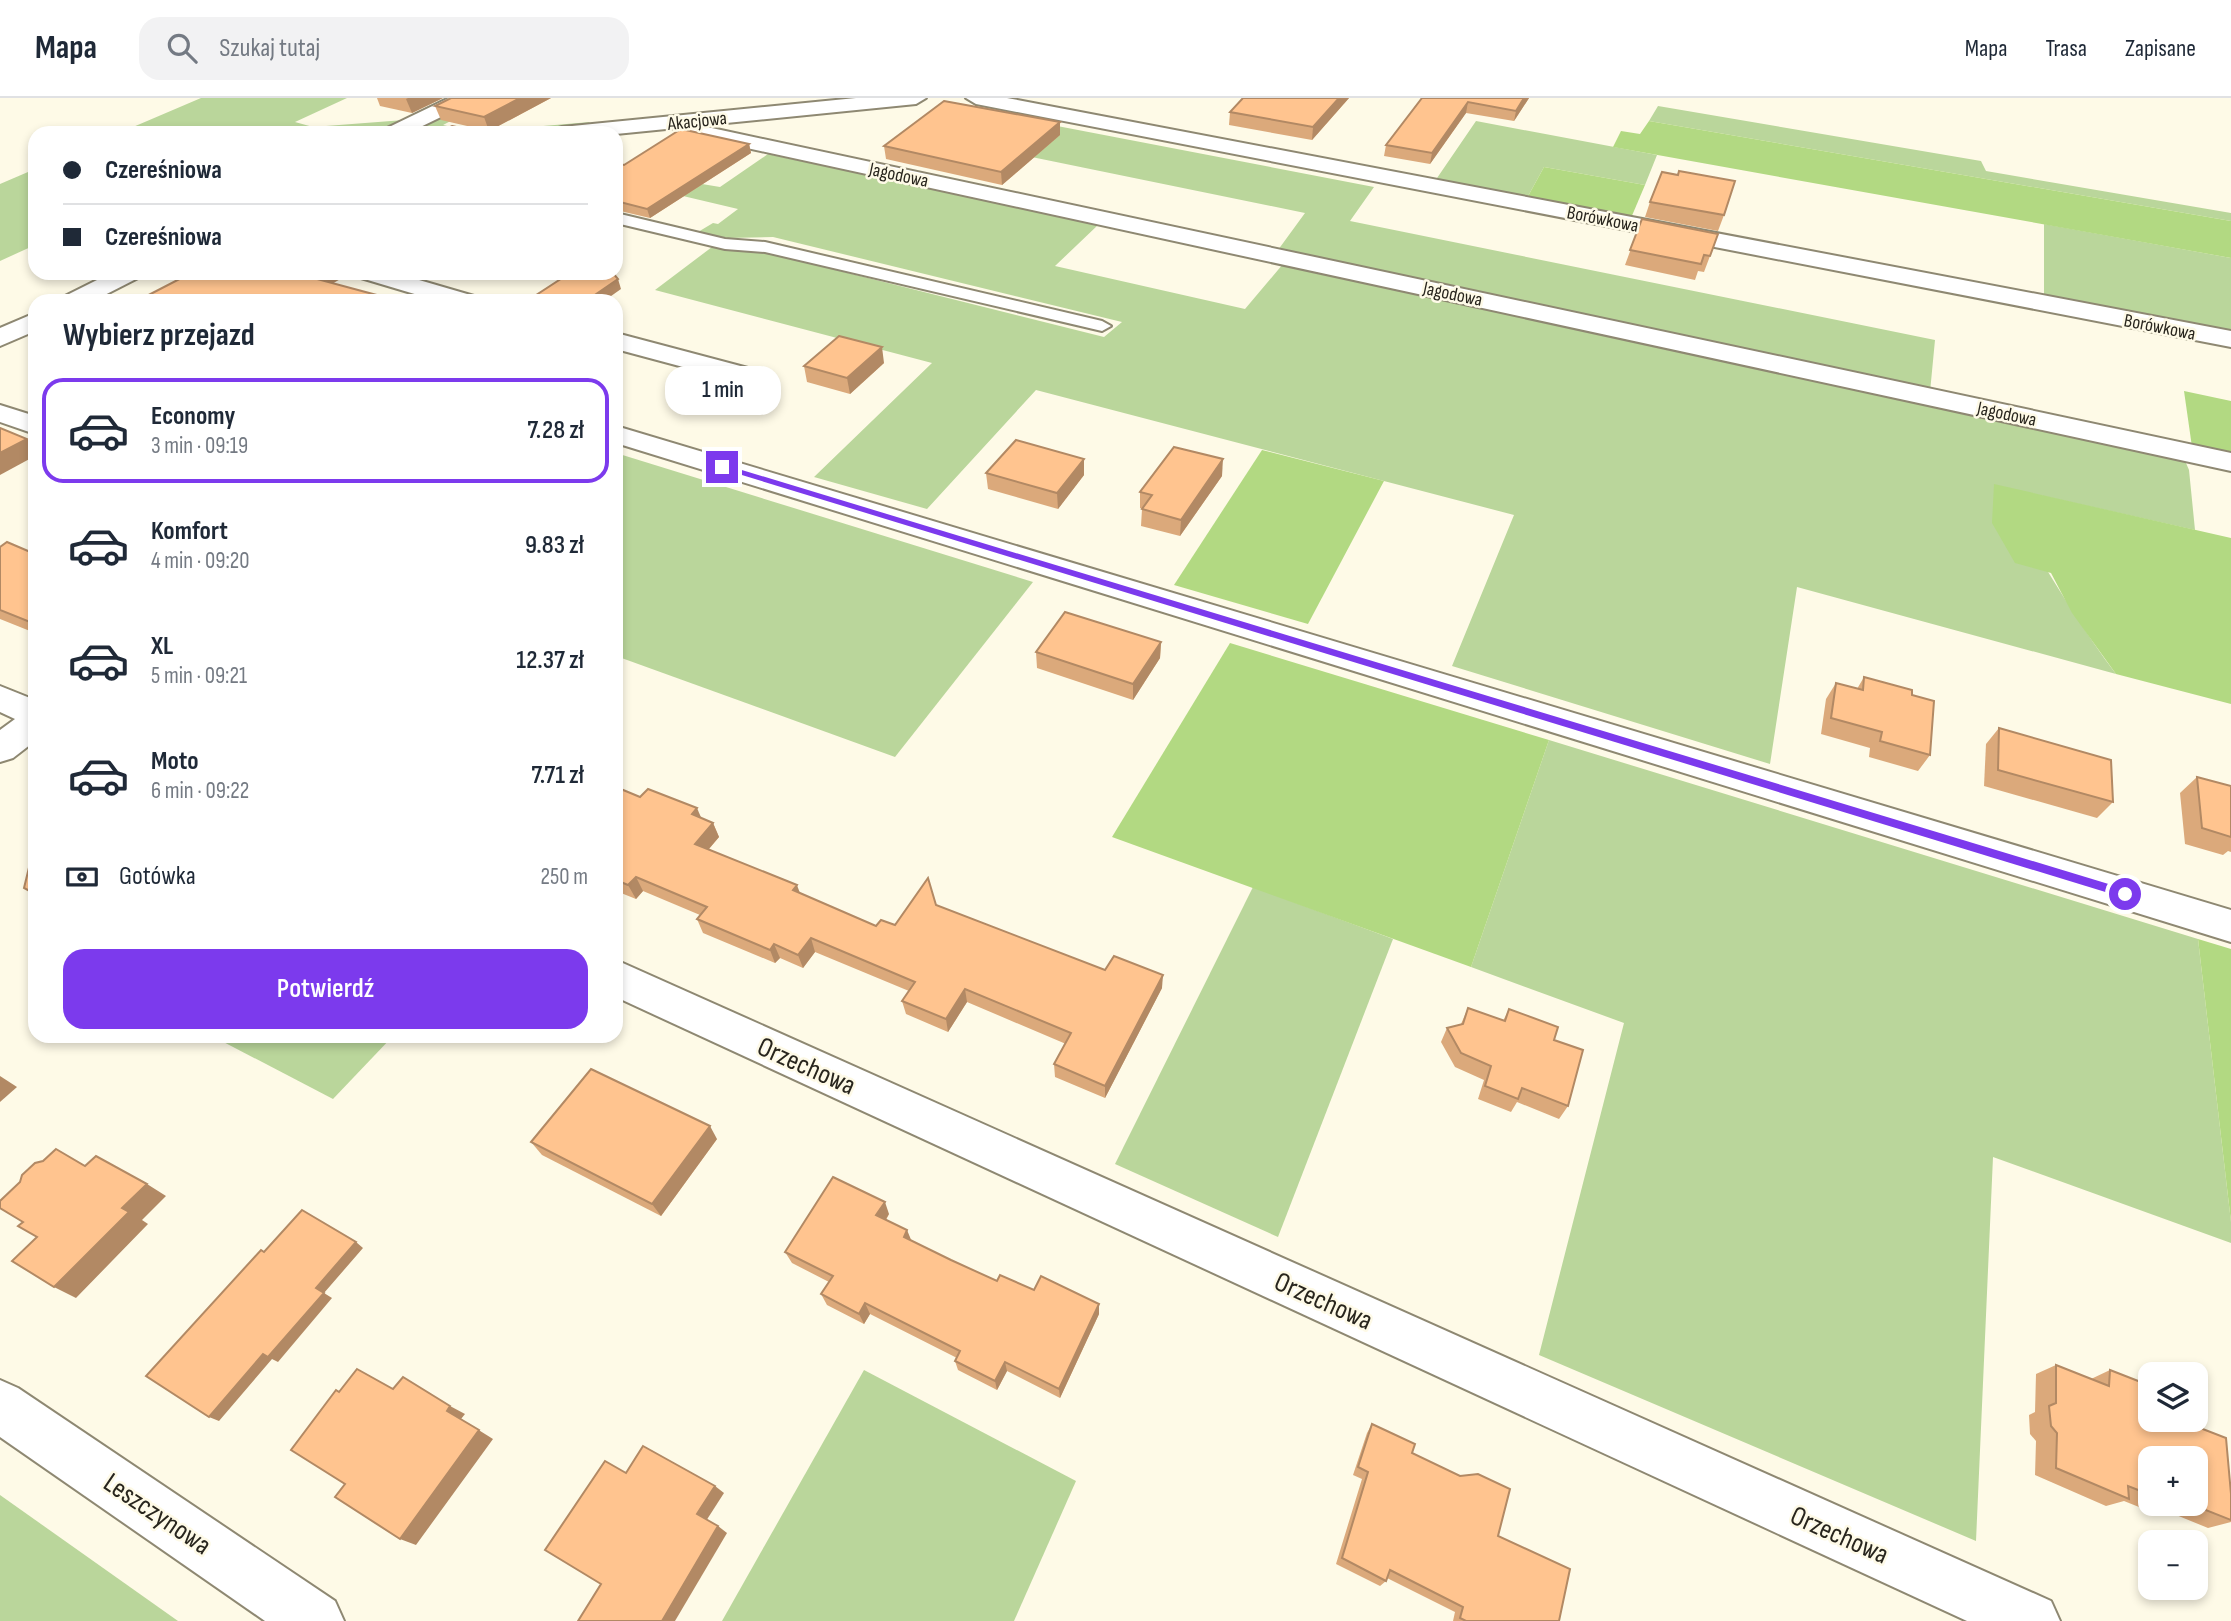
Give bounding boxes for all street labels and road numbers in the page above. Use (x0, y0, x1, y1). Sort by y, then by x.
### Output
street label: Akacjowa (665, 107, 728, 136)
street label: Jagodowa (866, 158, 930, 193)
street label: Borówkowa (1565, 201, 1640, 238)
street label: Jagodowa (1420, 277, 1484, 312)
street label: Borówkowa (2122, 309, 2197, 346)
street label: Jagodowa (1974, 397, 2038, 432)
street label: Orzechowa (752, 1030, 860, 1103)
street label: Orzechowa (1269, 1265, 1377, 1338)
street label: Leszczynowa (97, 1466, 217, 1562)
street label: Orzechowa (1785, 1499, 1893, 1572)

